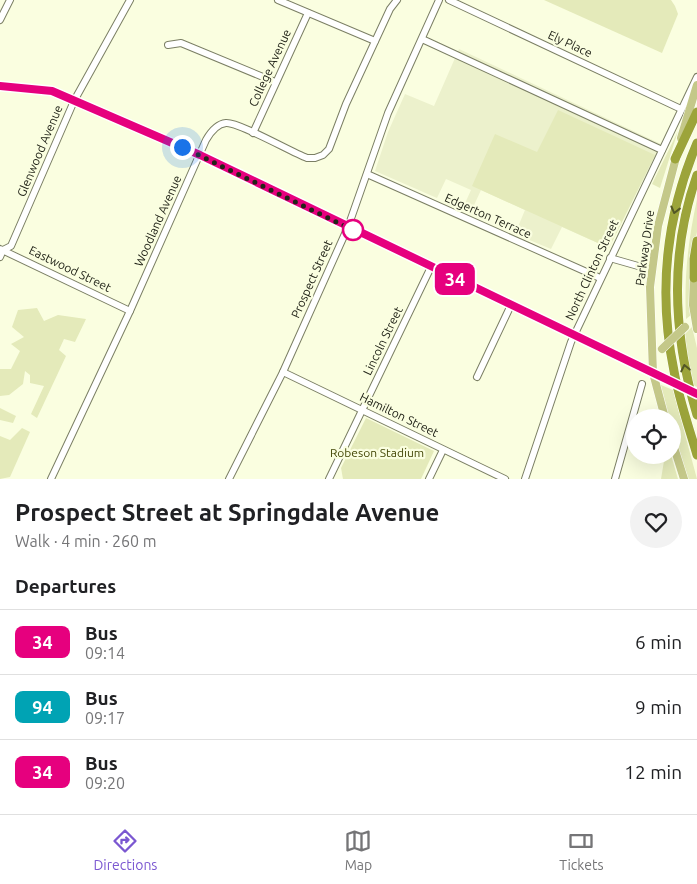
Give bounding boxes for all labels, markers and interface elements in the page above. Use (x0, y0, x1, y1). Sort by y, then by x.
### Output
street label: College Avenue (246, 27, 293, 109)
street label: Ely Place (546, 28, 594, 59)
street label: Glenwood Avenue (14, 103, 65, 198)
your location (170, 135, 195, 160)
street label: Woodland Avenue (132, 173, 183, 268)
street label: Edgerton Terrace (443, 191, 533, 240)
one-way arrow (670, 205, 681, 214)
street label: Parkway Drive (633, 209, 656, 287)
street label: North Clinton Street (563, 217, 621, 322)
unlabelled marker (342, 219, 364, 241)
street label: Prospect Street (288, 237, 335, 320)
street label: Eastwood Street (27, 243, 114, 294)
line badge: 34 (432, 263, 478, 295)
text: 34 (445, 269, 465, 289)
street label: Lincoln Street (360, 304, 405, 377)
one-way arrow (680, 364, 691, 372)
street label: Hamilton Street (358, 390, 441, 439)
map controls (626, 409, 681, 464)
button: locate (626, 409, 681, 464)
park label: Robeson Stadium (330, 446, 424, 459)
button: heart (630, 496, 682, 548)
text: Prospect Street at Springdale Avenue (15, 499, 439, 526)
text: Walk · 4 min · 260 m (15, 532, 157, 550)
text: Departures (15, 575, 116, 597)
text: Bus (85, 622, 118, 644)
text: 6 min (635, 631, 682, 653)
text: 34 (32, 632, 53, 652)
text: 09:14 (85, 644, 125, 662)
text: Bus (85, 687, 118, 709)
text: 9 min (635, 696, 682, 718)
text: 94 (32, 697, 53, 717)
text: 09:17 (85, 709, 125, 727)
text: Bus (85, 752, 118, 774)
text: 12 min (624, 761, 682, 783)
text: 34 (32, 762, 53, 782)
text: 09:20 (85, 774, 125, 792)
tab: Directions (93, 827, 157, 873)
tab: Map (344, 827, 372, 873)
tab: Tickets (559, 827, 604, 873)

